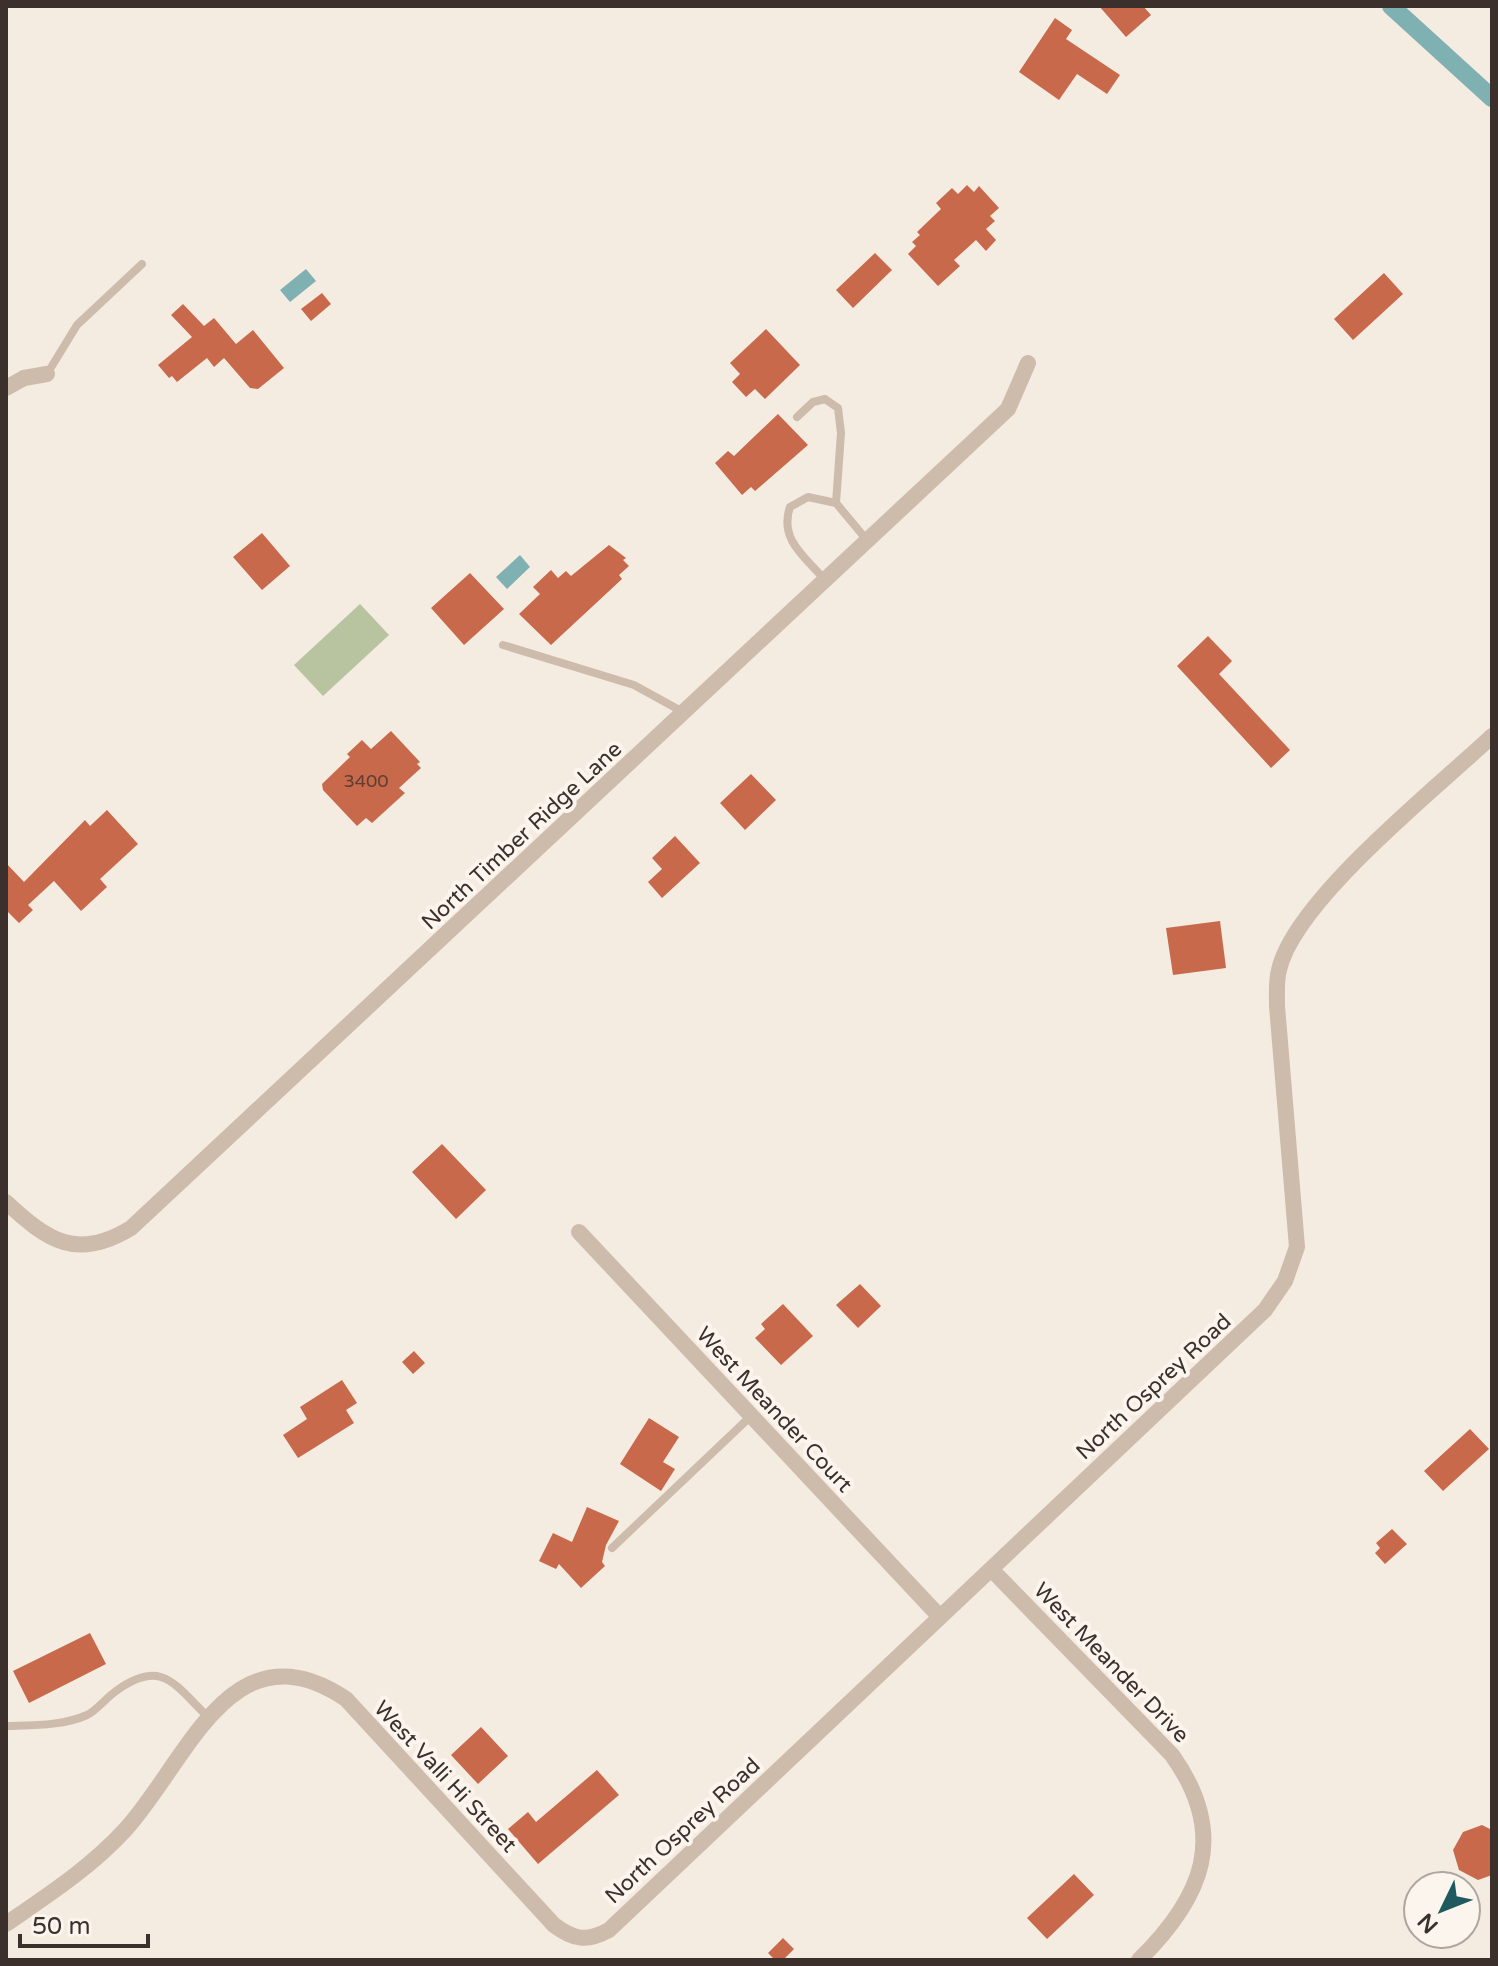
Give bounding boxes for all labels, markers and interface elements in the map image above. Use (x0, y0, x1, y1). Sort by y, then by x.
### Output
street label: North Timber Ridge Lane (416, 736, 627, 935)
house number: 3400 (343, 770, 389, 792)
street label: North Osprey Road (1071, 1308, 1236, 1465)
street label: West Meander Court (691, 1322, 858, 1498)
street label: West Meander Drive (1028, 1577, 1194, 1748)
street label: West Valli Hi Street (368, 1696, 522, 1858)
street label: North Osprey Road (600, 1752, 765, 1909)
north arrow (1402, 1870, 1482, 1950)
scale bar (20, 1898, 148, 1948)
text: N (1413, 1908, 1444, 1938)
text: 50 m (32, 1912, 90, 1941)

